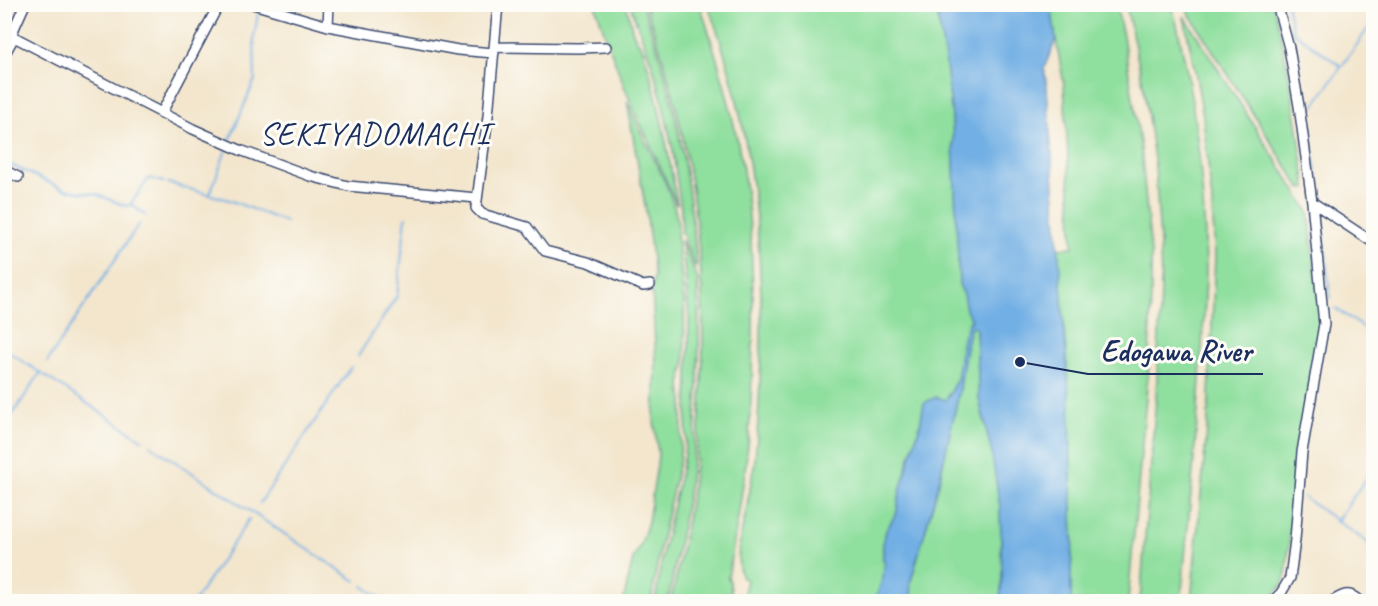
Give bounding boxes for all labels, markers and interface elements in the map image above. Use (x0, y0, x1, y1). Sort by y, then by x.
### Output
district label: SEKIYADOMACHI (260, 113, 496, 154)
callout: Edogawa River (1088, 326, 1263, 374)
text: Edogawa River (1101, 332, 1255, 370)

